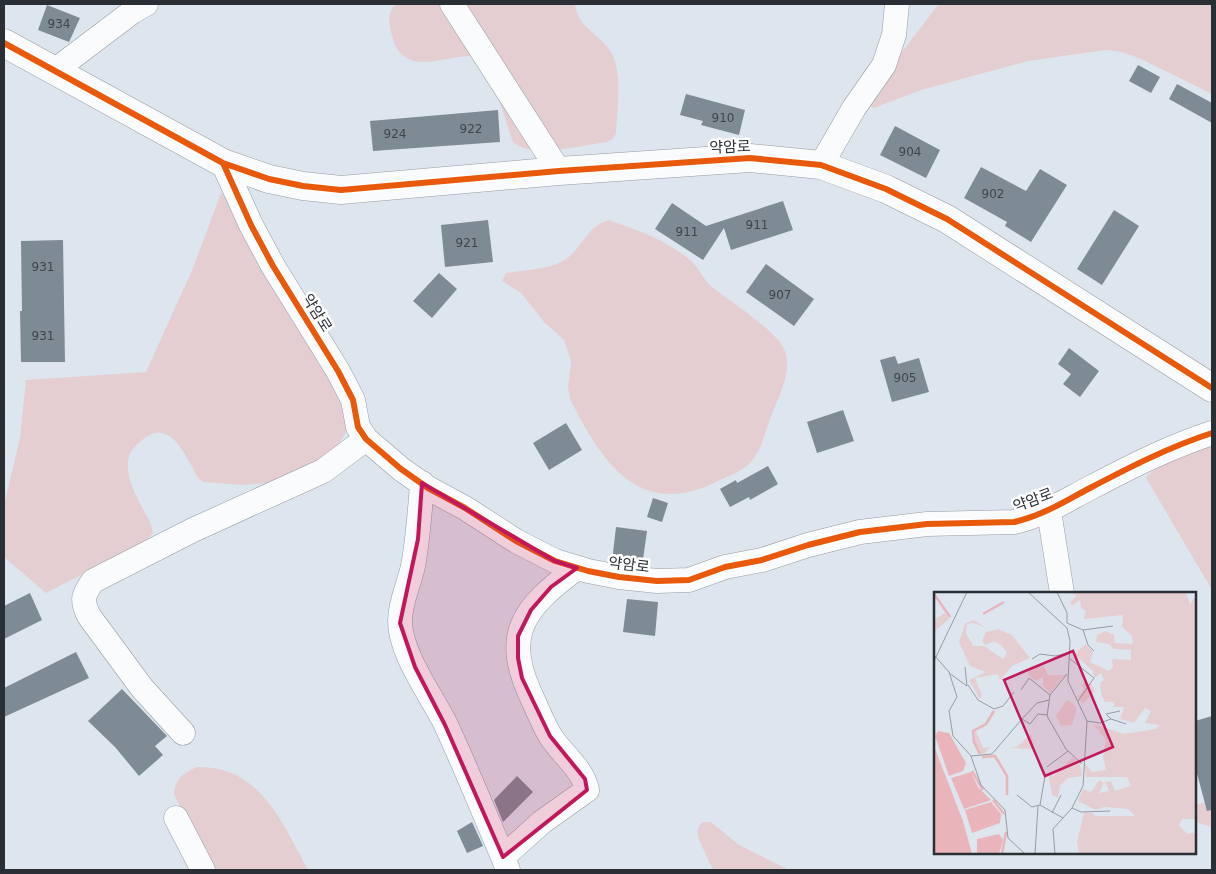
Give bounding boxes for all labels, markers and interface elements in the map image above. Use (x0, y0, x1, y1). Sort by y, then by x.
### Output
house number: 934 (48, 17, 70, 31)
house number: 910 (712, 111, 734, 125)
house number: 922 (460, 122, 482, 136)
house number: 924 (384, 127, 406, 141)
street label: 약암로 (709, 137, 751, 157)
house number: 904 (899, 145, 921, 159)
house number: 902 (982, 187, 1004, 201)
house number: 911 (746, 218, 768, 232)
house number: 911 (676, 225, 698, 239)
house number: 921 (456, 236, 478, 250)
house number: 931 (32, 260, 54, 274)
house number: 907 (769, 288, 791, 302)
street label: 약암로 (298, 291, 336, 335)
house number: 931 (32, 329, 54, 343)
house number: 905 (894, 371, 916, 385)
street label: 약암로 (1010, 484, 1056, 516)
street label: 약암로 (607, 554, 651, 576)
inset map (934, 592, 1196, 854)

